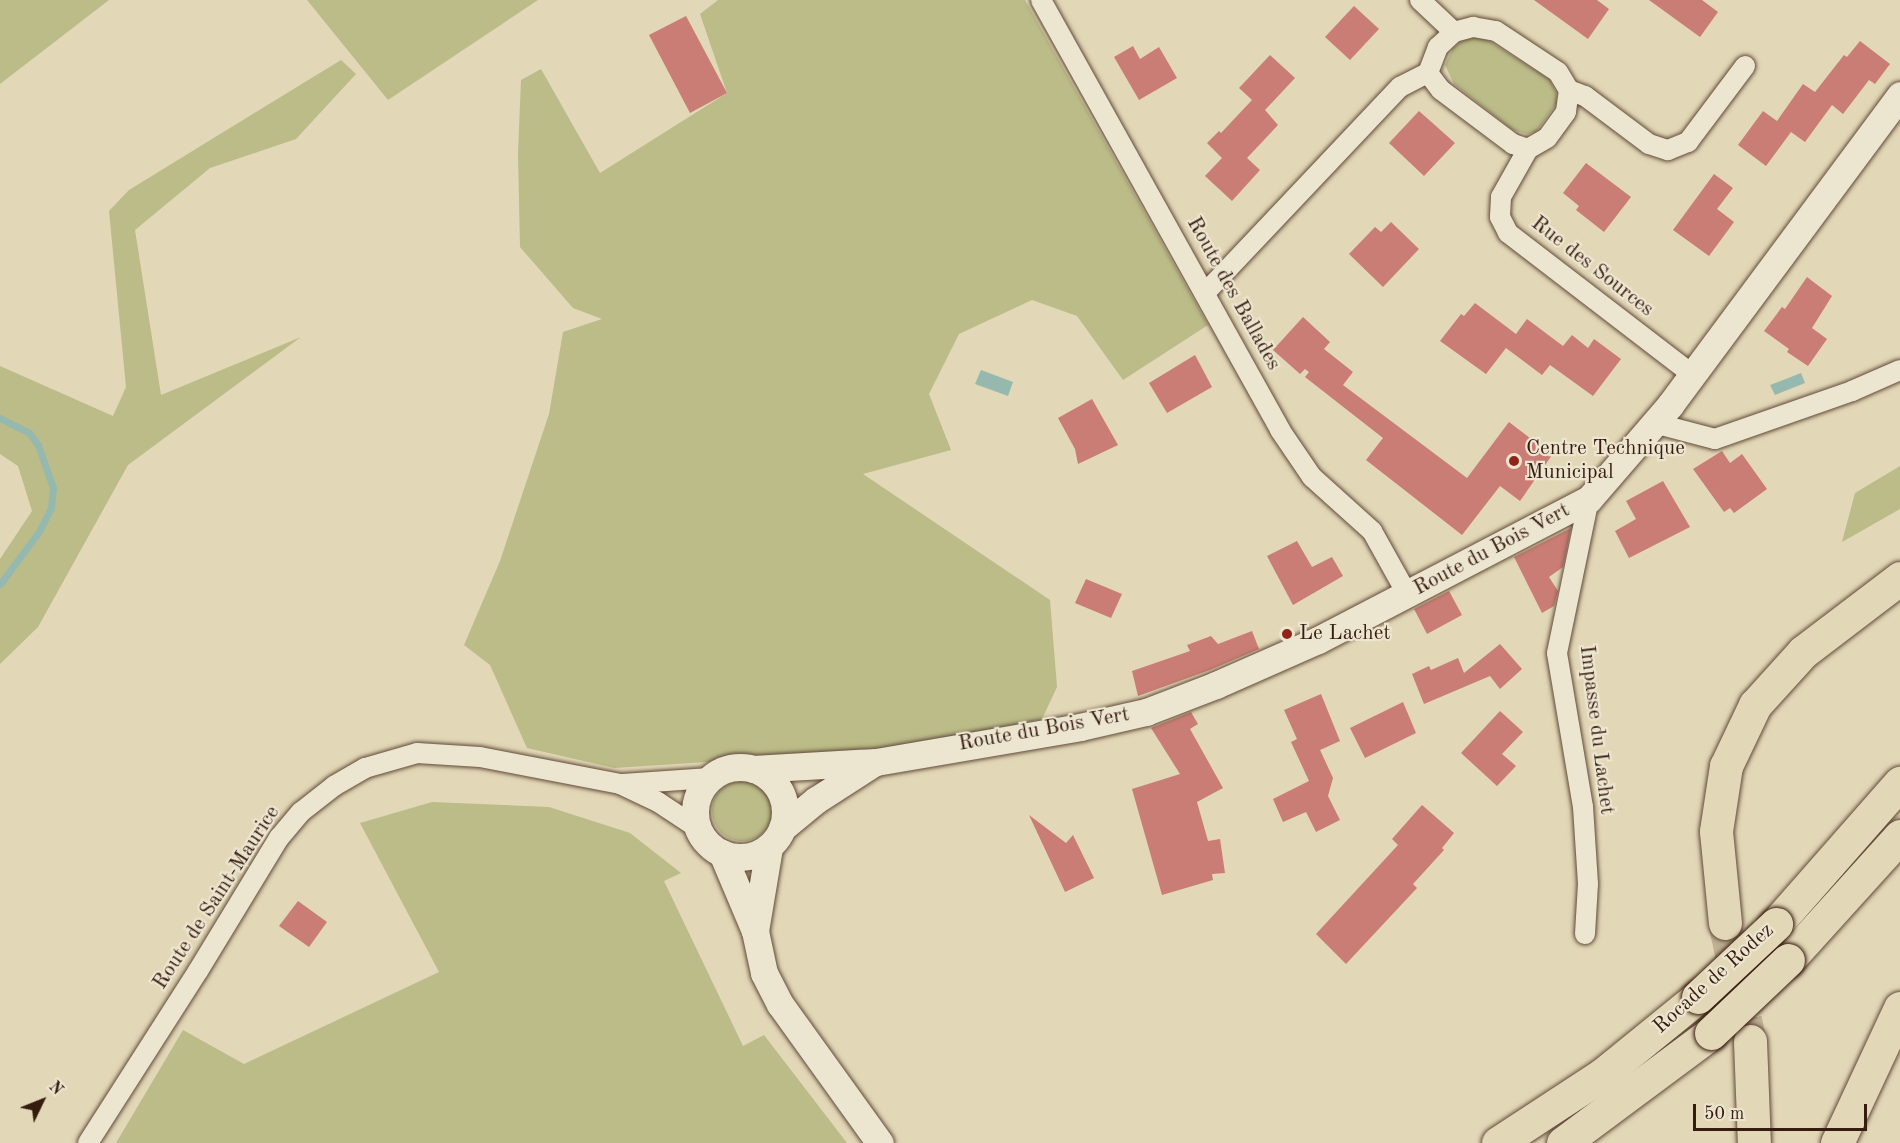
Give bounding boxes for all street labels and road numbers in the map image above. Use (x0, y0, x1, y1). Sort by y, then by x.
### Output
street label: Rue des Sources (1526, 211, 1658, 323)
street label: Route des Ballades (1180, 213, 1286, 375)
street label: Route du Bois Vert (1410, 498, 1574, 602)
street label: Impasse du Lachet (1573, 644, 1619, 816)
street label: Route du Bois Vert (957, 703, 1131, 757)
street label: Route de Saint-Maurice (148, 801, 286, 995)
street label: Rocade de Rodez (1649, 918, 1779, 1040)

